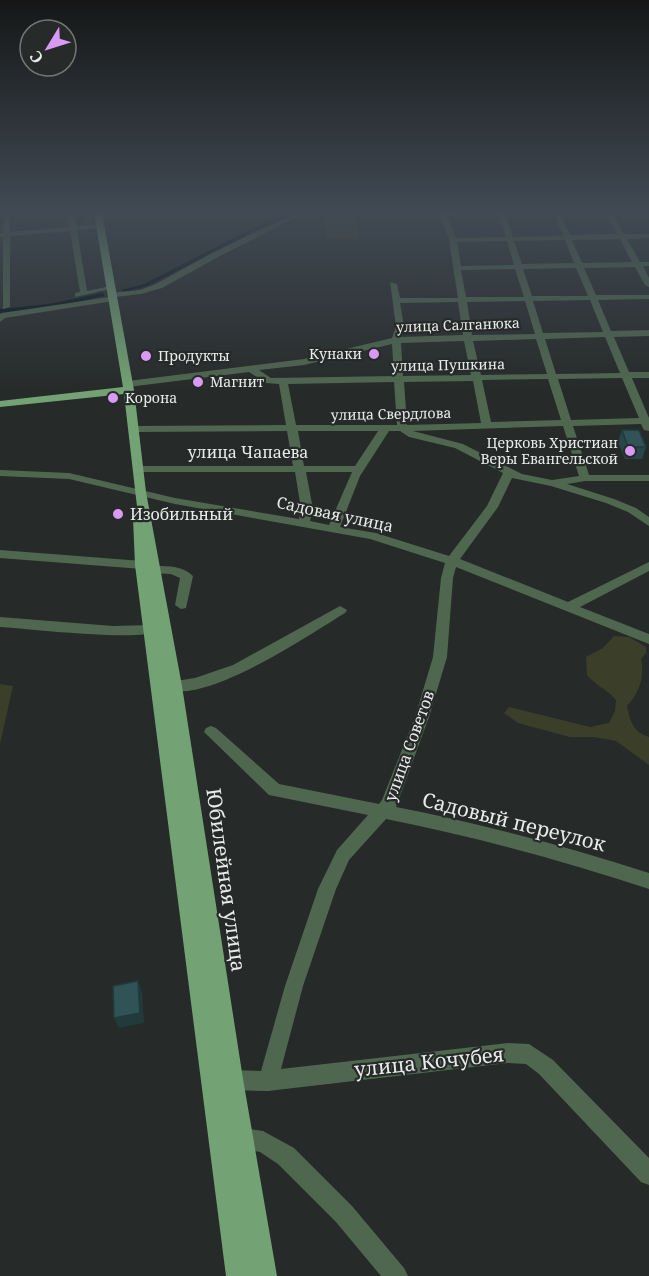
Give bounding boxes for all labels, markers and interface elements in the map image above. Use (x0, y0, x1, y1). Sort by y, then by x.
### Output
north arrow (18, 18, 78, 78)
text: С (24, 46, 48, 68)
street label: улица Салганюка (396, 313, 520, 336)
place label: Кунаки (309, 344, 362, 363)
place label: Продукты (158, 346, 230, 365)
marker: Кунаки (367, 347, 381, 361)
marker: Продукты (139, 349, 153, 363)
street label: улица Пушкина (391, 354, 505, 375)
place label: Магнит (210, 372, 265, 391)
marker: Магнит (191, 375, 205, 389)
place label: Корона (125, 388, 177, 407)
marker: Корона (106, 391, 120, 405)
street label: улица Свердлова (331, 403, 451, 424)
place label: Церковь Христиан Веры Евангельской (480, 433, 618, 468)
street label: улица Чапаева (187, 441, 309, 463)
marker: Церковь Христиан Веры Евангельской (623, 444, 637, 458)
street label: Садовая улица (275, 491, 395, 537)
place label: Изобильный (130, 503, 233, 525)
marker: Изобильный (111, 507, 125, 521)
street label: улица Советов (379, 687, 439, 805)
street label: Юбилейная улица (200, 786, 253, 974)
street label: Садовый переулок (420, 786, 609, 857)
street label: улица Кочубея (353, 1040, 505, 1083)

